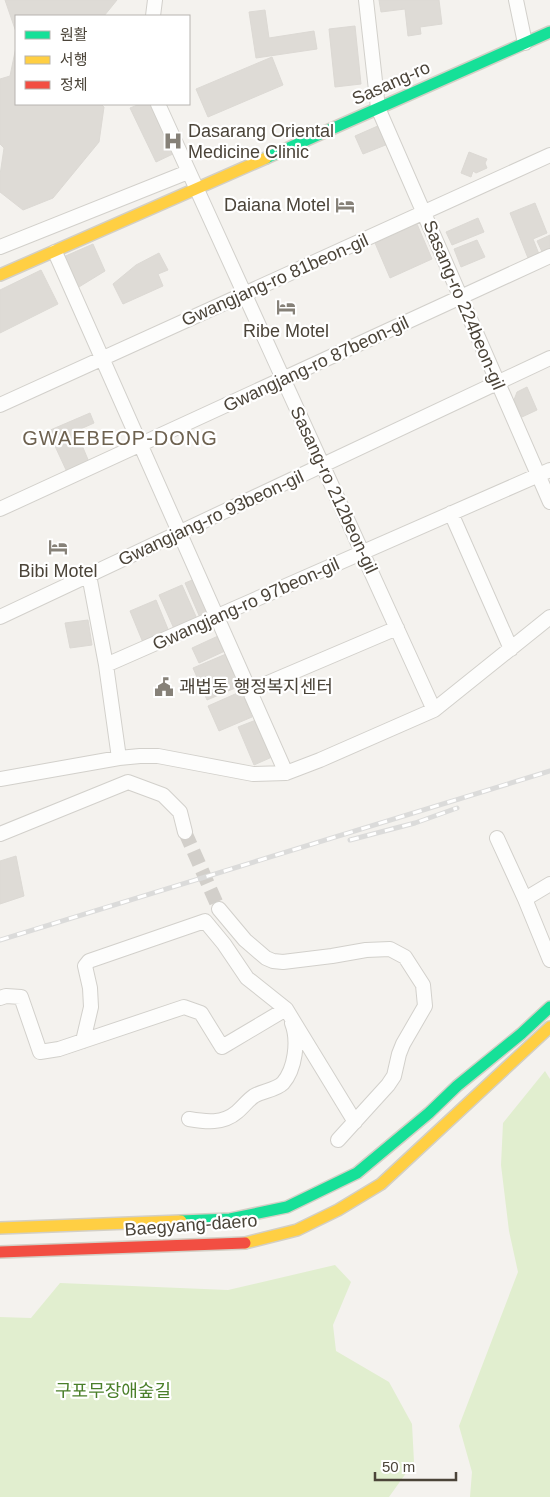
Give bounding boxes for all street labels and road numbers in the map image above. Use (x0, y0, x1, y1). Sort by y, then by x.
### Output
street label: Sasang-ro (349, 57, 433, 109)
street label: Sasang-ro 224beon-gil (419, 217, 509, 393)
street label: Gwangjang-ro 81beon-gil (179, 230, 371, 330)
street label: Gwangjang-ro 87beon-gil (220, 312, 412, 416)
street label: Sasang-ro 212beon-gil (286, 403, 382, 577)
street label: Gwangjang-ro 93beon-gil (115, 466, 307, 570)
street label: Gwangjang-ro 97beon-gil (150, 554, 342, 654)
street label: Baegyang-daero (124, 1210, 258, 1240)

